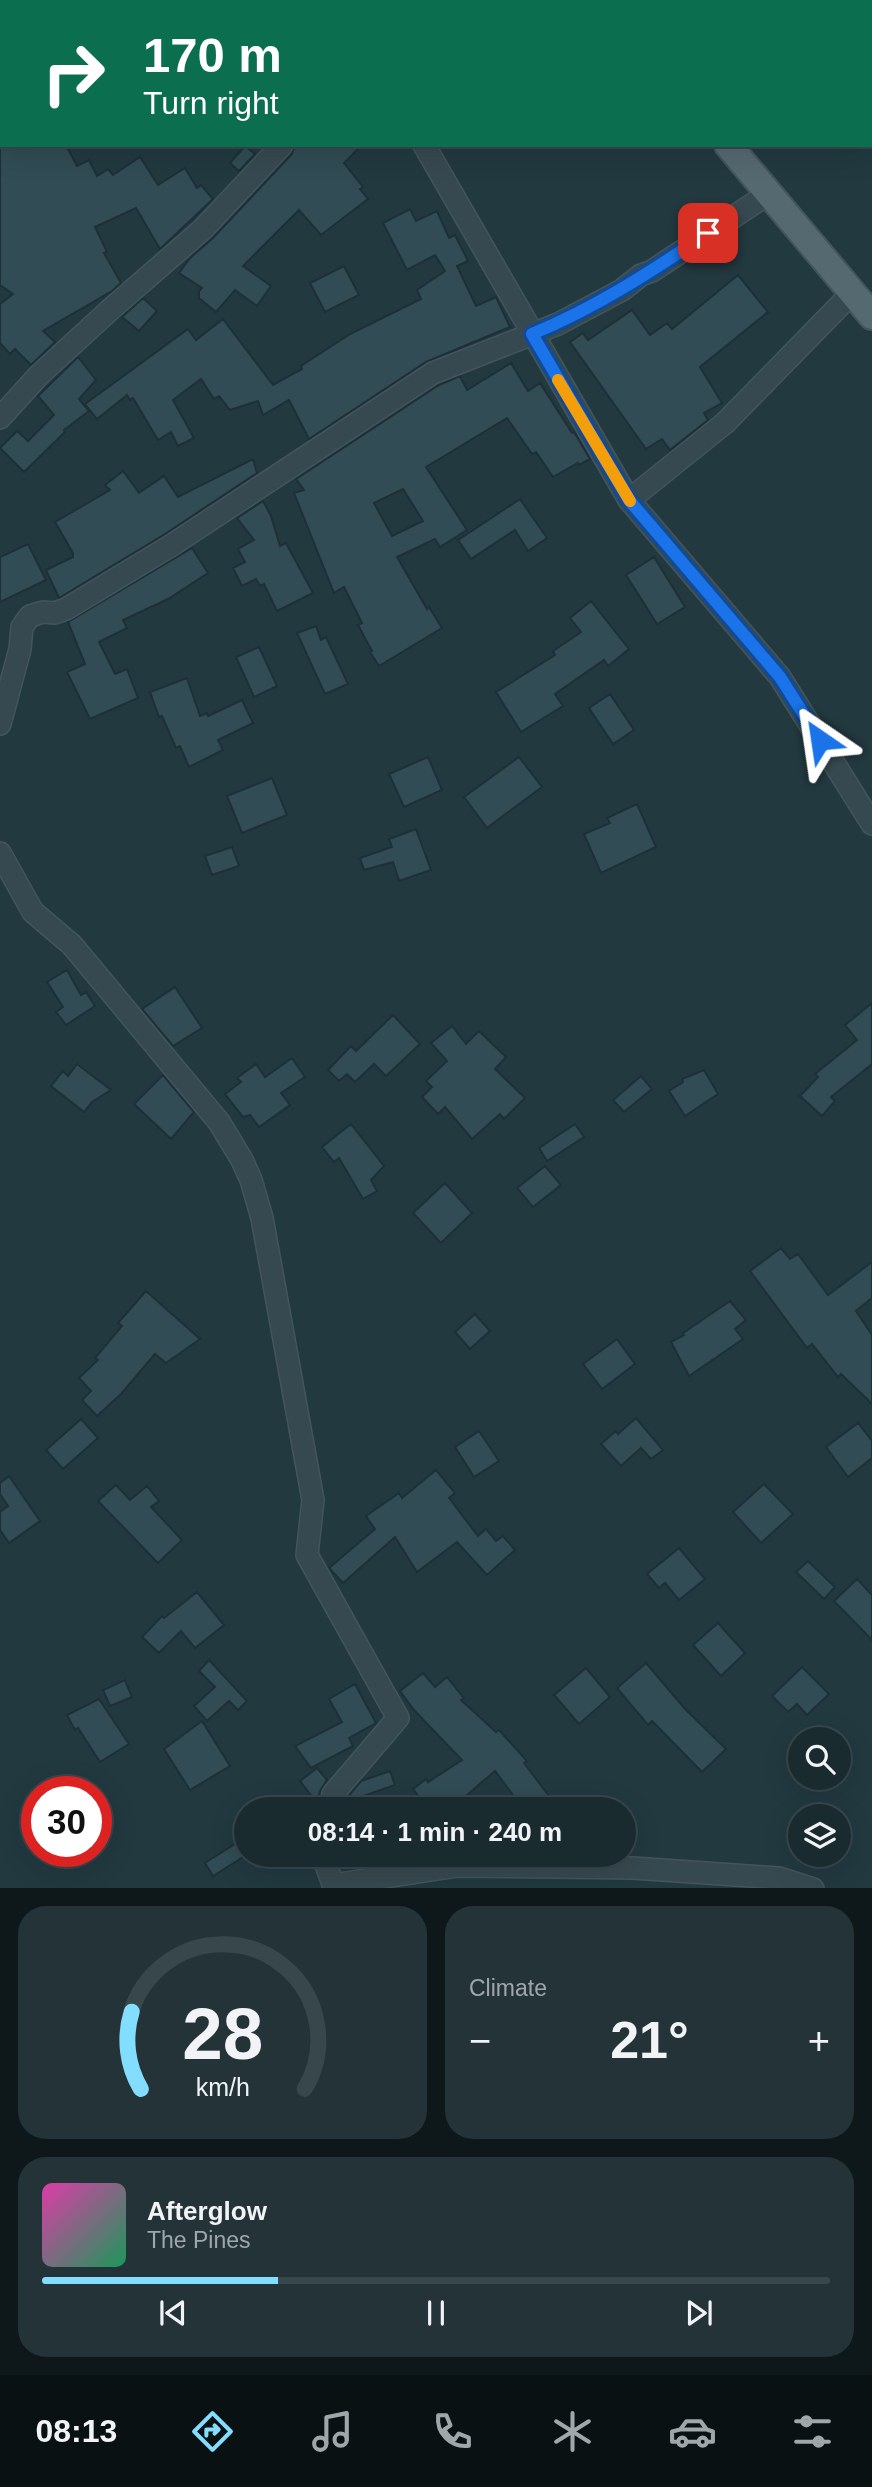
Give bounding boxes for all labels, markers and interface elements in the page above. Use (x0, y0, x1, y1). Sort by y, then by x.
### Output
icon: right (28, 28, 119, 119)
text: 170 m (143, 28, 282, 82)
text: Turn right (143, 85, 279, 121)
pin (678, 203, 738, 263)
icon: arrive (689, 214, 727, 252)
position arrow (783, 703, 857, 777)
map controls (788, 1727, 851, 1867)
button: search (788, 1727, 851, 1790)
speed limit sign: 30 (21, 1776, 112, 1867)
button: layers (788, 1804, 851, 1867)
text: 08:14 · 1 min · 240 m (308, 1817, 562, 1847)
text: Climate (469, 1975, 547, 2001)
text: 28 (182, 1993, 263, 2074)
text: 21° (610, 2011, 689, 2069)
text: − (469, 2020, 491, 2062)
text: + (808, 2020, 830, 2062)
text: km/h (195, 2072, 250, 2100)
text: Afterglow (147, 2196, 267, 2226)
text: The Pines (147, 2227, 251, 2253)
icon: previous (154, 2294, 192, 2332)
icon: pause (417, 2294, 455, 2332)
icon: next (680, 2294, 718, 2332)
icon: directions (188, 2407, 237, 2456)
icon: music (308, 2407, 357, 2456)
icon: phone (428, 2407, 477, 2456)
icon: climate (548, 2407, 597, 2456)
icon: car (668, 2407, 717, 2456)
icon: filters (788, 2407, 837, 2456)
text: 08:13 (35, 2413, 117, 2449)

